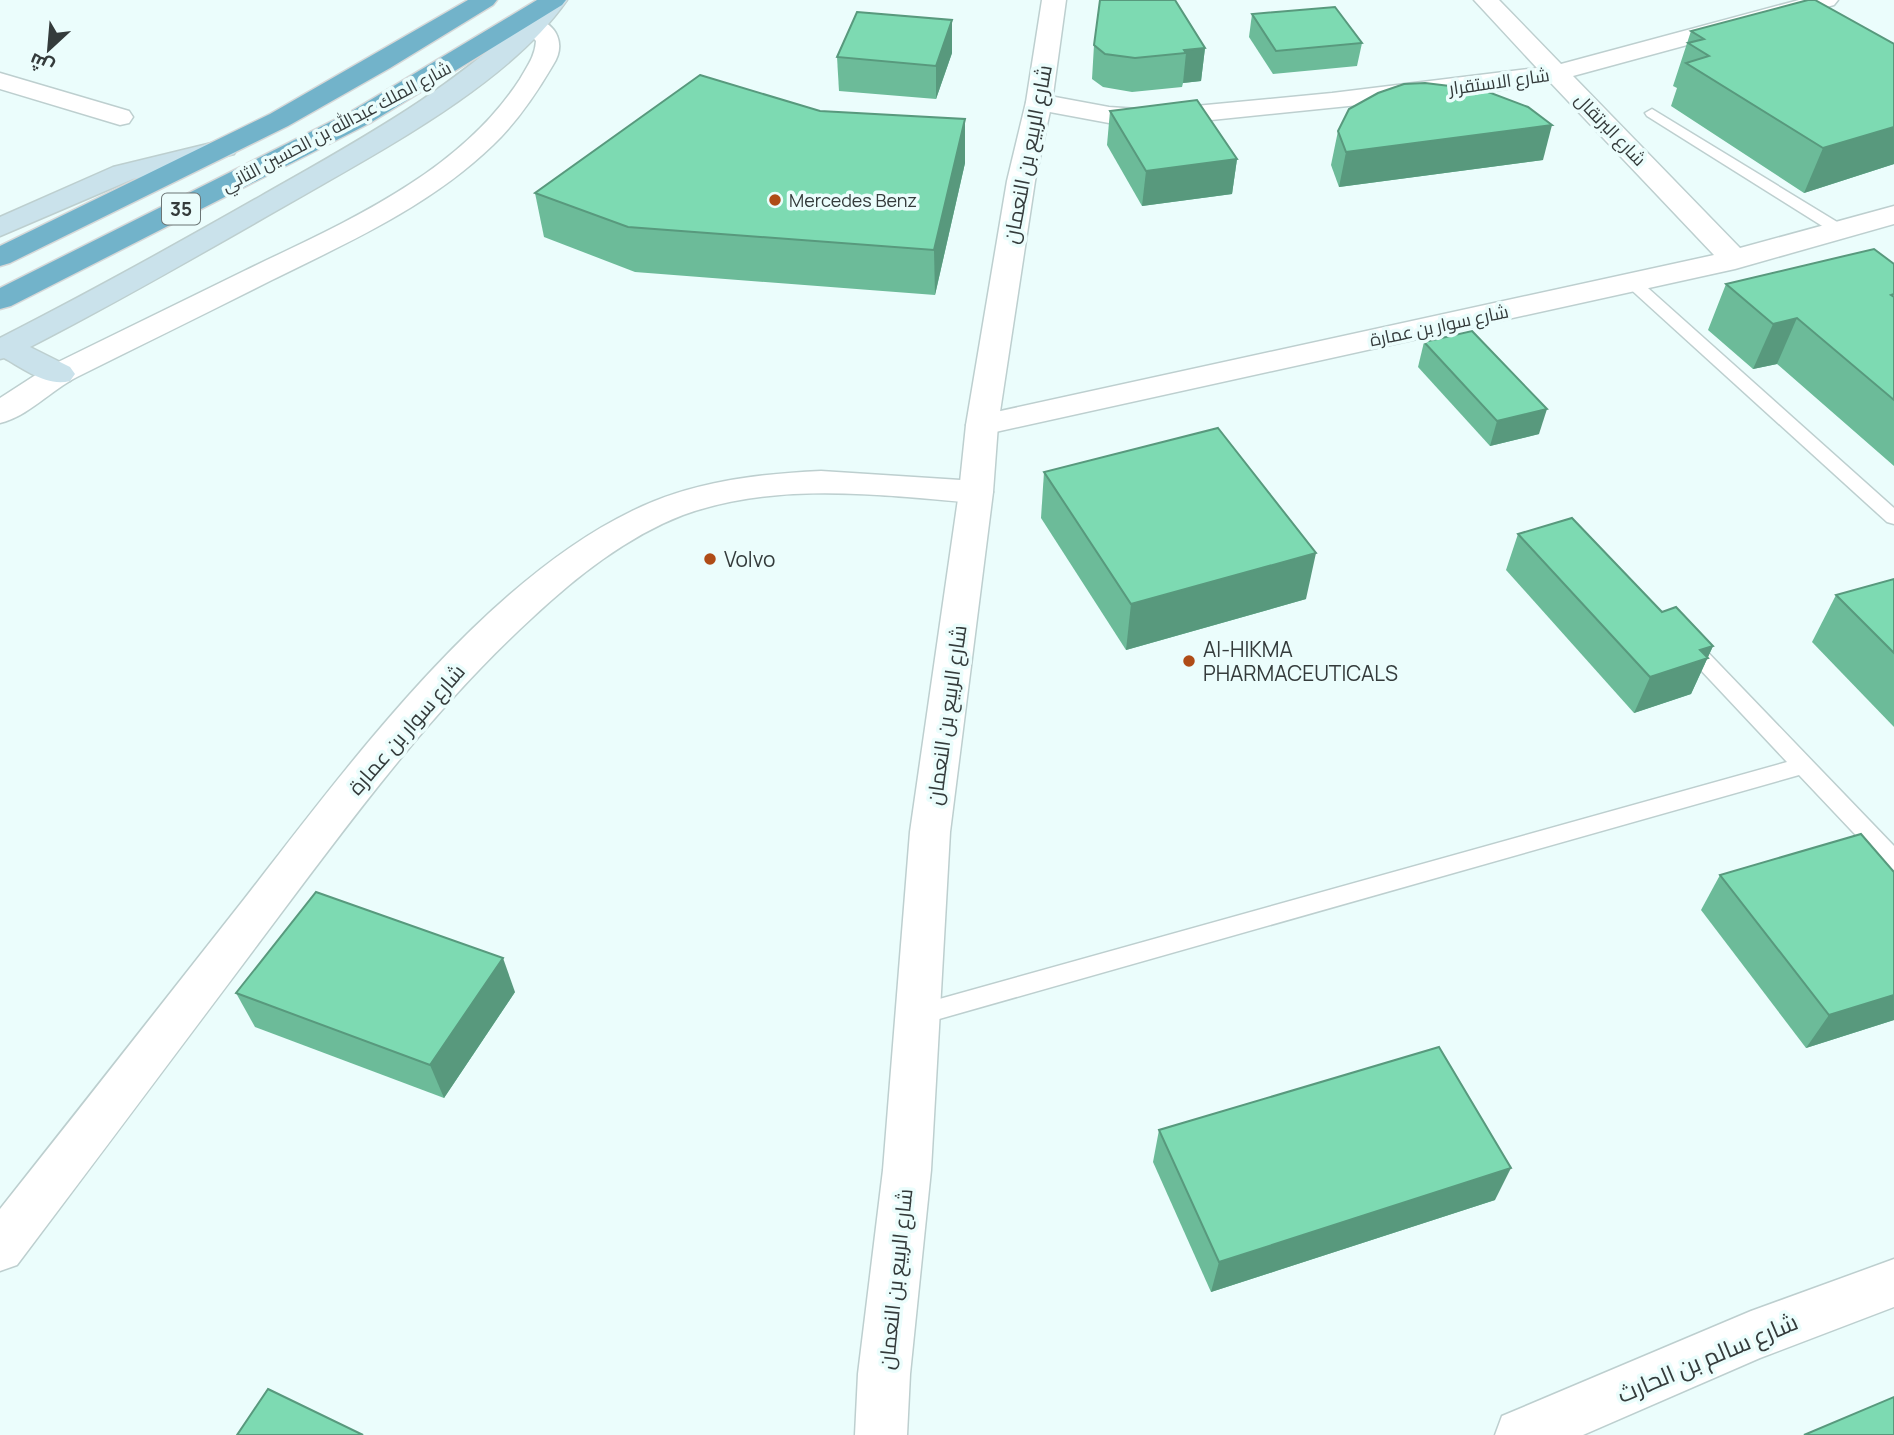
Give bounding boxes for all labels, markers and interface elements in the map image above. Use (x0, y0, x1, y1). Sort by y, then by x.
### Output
north arrow (14, 14, 84, 84)
text: ش (25, 47, 58, 81)
street label: شارع الملك عبدالله بن الحسين الثاني (217, 55, 456, 200)
street label: شارع الربيع بن النعمان (996, 62, 1059, 246)
street label: شارع الاستقرار (1446, 62, 1551, 101)
street label: شارع البرتقال (1569, 87, 1652, 171)
place label: Mercedes Benz (789, 188, 917, 212)
marker: Mercedes Benz (767, 192, 783, 208)
road number: 35 (162, 194, 200, 224)
street label: شارع سوار بن عمارة (1367, 299, 1511, 352)
place label: Volvo (724, 545, 775, 573)
marker: Volvo (702, 551, 718, 567)
street label: شارع الربيع بن النعمان (919, 623, 973, 807)
place label: Al-HIKMA PHARMACEUTICALS (1203, 635, 1398, 687)
marker: Al-HIKMA PHARMACEUTICALS (1181, 653, 1197, 669)
street label: شارع سوار بن عمارة (341, 658, 471, 801)
street label: شارع الربيع بن النعمان (872, 1187, 919, 1371)
street label: شارع سالم بن الحارث (1612, 1304, 1803, 1411)

